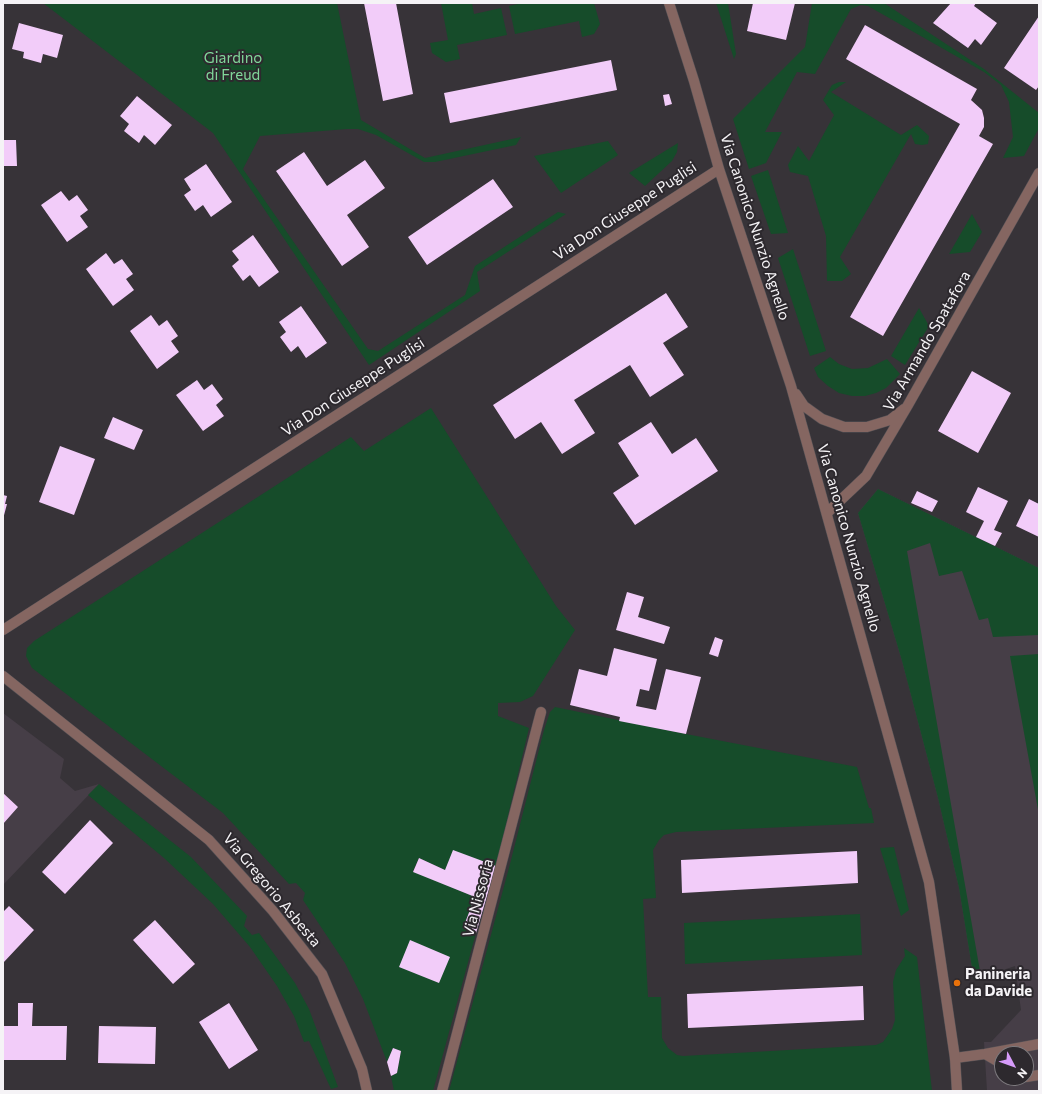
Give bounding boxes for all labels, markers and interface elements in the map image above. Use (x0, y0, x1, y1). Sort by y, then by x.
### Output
park label: Giardino di Freud (204, 49, 262, 84)
street label: Via Canonico Nunzio Agnello (716, 132, 794, 322)
street label: Via Don Giuseppe Puglisi (550, 158, 700, 264)
street label: Via Armando Spatafora (879, 268, 975, 414)
street label: Via Don Giuseppe Puglisi (278, 334, 428, 440)
street label: Via Canonico Nunzio Agnello (813, 442, 885, 634)
street label: Via Gregorio Asbesta (219, 829, 325, 951)
street label: Via Nissoria (459, 857, 497, 939)
place label: Panineria da Davide (965, 965, 1032, 1000)
marker: Panineria da Davide (952, 978, 962, 988)
north arrow (994, 1046, 1034, 1086)
text: N (1015, 1066, 1030, 1081)

